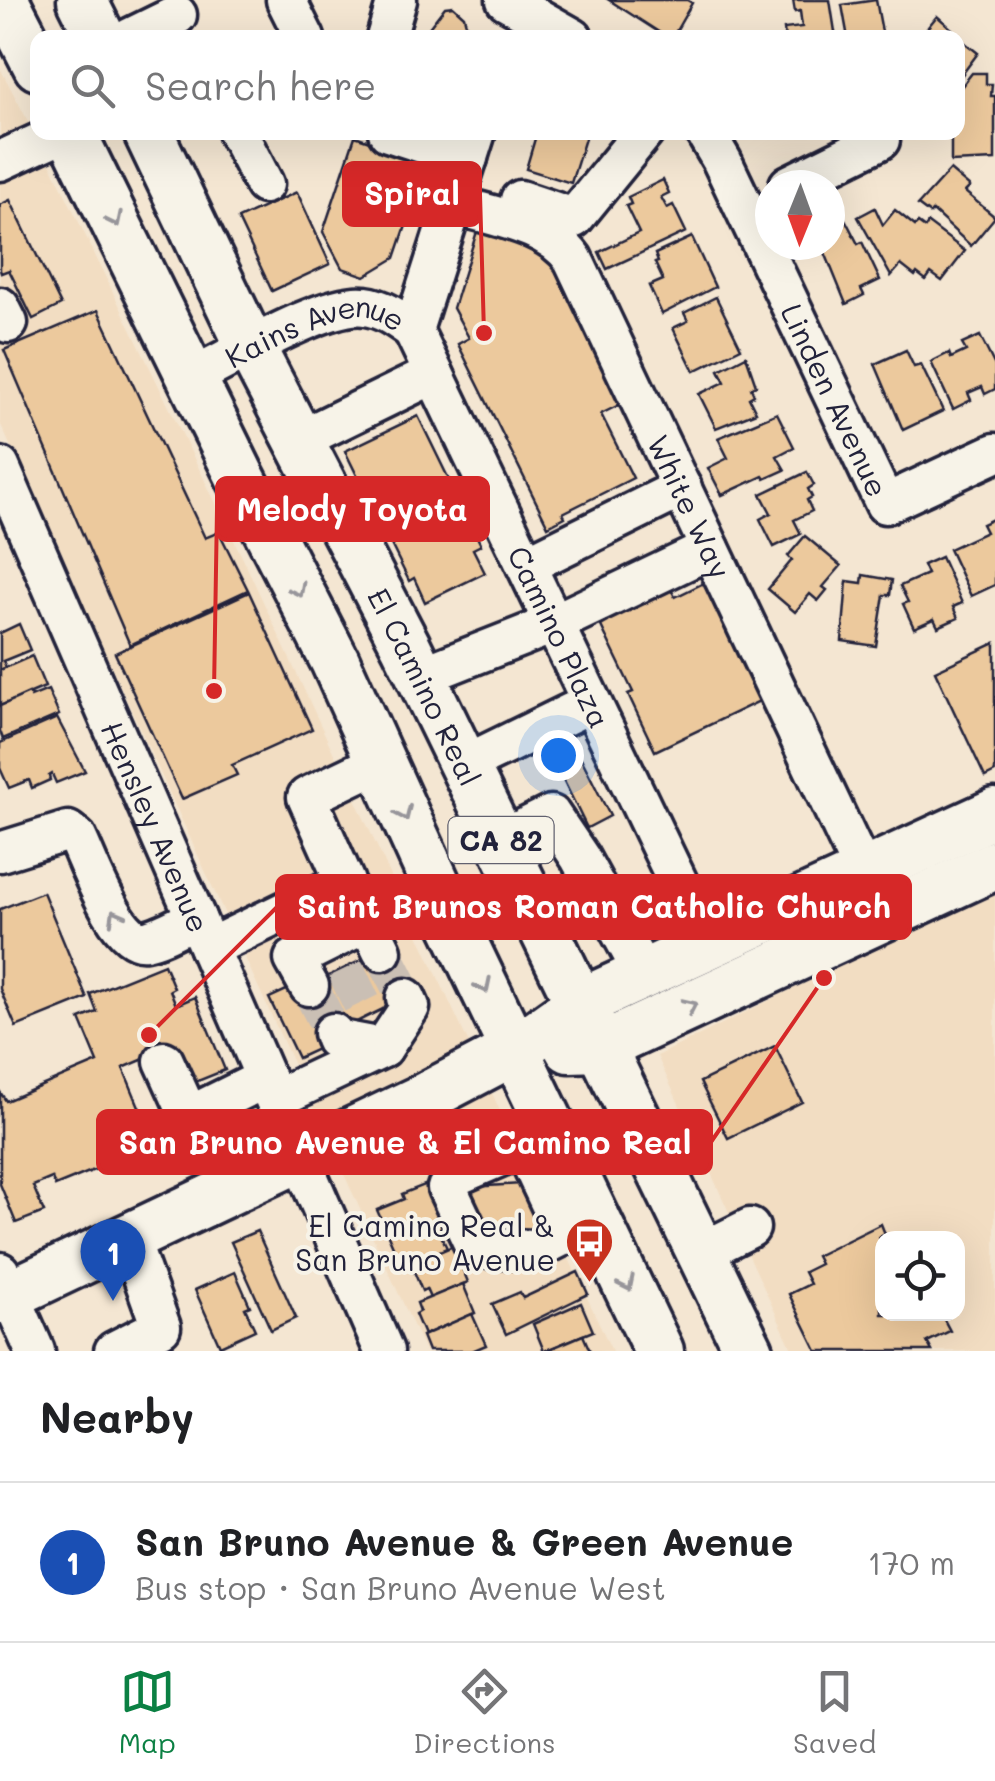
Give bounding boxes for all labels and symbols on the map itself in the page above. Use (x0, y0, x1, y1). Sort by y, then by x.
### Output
callout: Spiral (344, 163, 480, 225)
north arrow (755, 170, 845, 260)
text: Spiral (364, 171, 460, 213)
one-way arrow (102, 210, 122, 228)
street label: Kains Avenue (218, 285, 413, 377)
street label: Linden Avenue (773, 297, 898, 503)
street label: White Way (639, 428, 741, 585)
callout: Melody Toyota (217, 478, 488, 540)
text: Melody Toyota (236, 487, 468, 530)
street label: Camino Plaza (499, 539, 621, 734)
one-way arrow (286, 580, 306, 598)
street label: El Camino Real (359, 581, 491, 792)
street label: Hensley Avenue (93, 715, 220, 938)
your location (533, 730, 584, 781)
one-way arrow (392, 804, 412, 822)
road number: CA 82 (448, 817, 554, 863)
callout: Saint Brunos Roman Catholic Church (277, 876, 910, 938)
text: Saint Brunos Roman Catholic Church (297, 884, 891, 926)
one-way arrow (108, 909, 128, 927)
one-way arrow (472, 976, 492, 994)
one-way arrow (680, 998, 698, 1018)
callout: San Bruno Avenue & El Camino Real (98, 1111, 711, 1173)
text: San Bruno Avenue & El Camino Real (119, 1120, 691, 1162)
place label: El Camino Real & San Bruno Avenue (295, 1205, 555, 1279)
bus stop icon: El Camino Real & San Bruno Avenue (564, 1216, 616, 1284)
pin: 1 (80, 1218, 146, 1301)
one-way arrow (615, 1274, 635, 1292)

